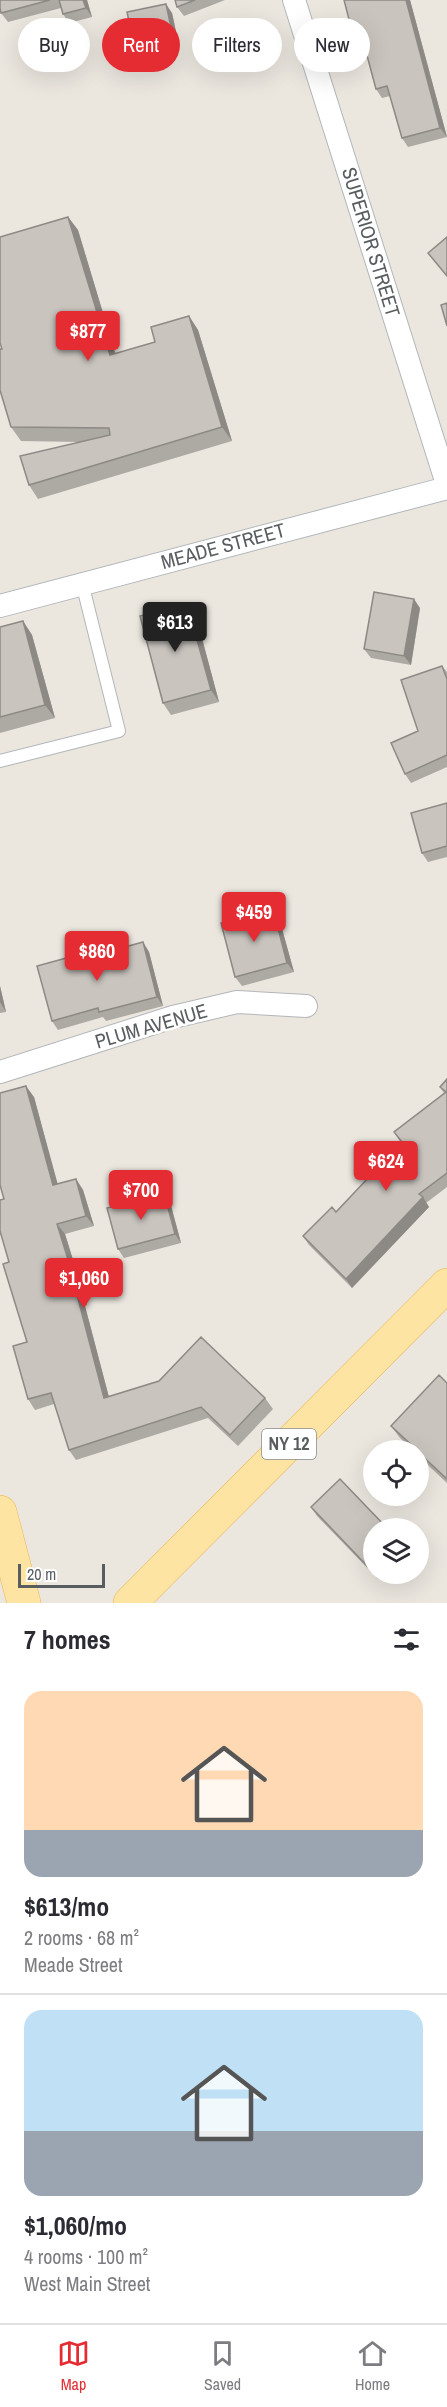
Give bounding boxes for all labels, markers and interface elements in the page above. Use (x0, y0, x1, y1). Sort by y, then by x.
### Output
chip: Buy (18, 18, 90, 72)
chip: Rent (102, 18, 180, 72)
chip: Filters (192, 18, 282, 72)
chip: New (294, 18, 370, 72)
street label: SUPERIOR STREET (336, 164, 407, 320)
pin: $877 (52, 311, 124, 362)
text: $877 (70, 317, 106, 344)
street label: MEADE STREET (158, 516, 288, 575)
pin: $613 (139, 602, 211, 653)
text: $613 (157, 608, 193, 635)
pin: $459 (218, 892, 290, 943)
text: $459 (236, 898, 272, 925)
pin: $860 (61, 931, 133, 982)
text: $860 (79, 937, 115, 964)
street label: PLUM AVENUE (92, 997, 210, 1054)
pin: $624 (350, 1141, 422, 1192)
text: $624 (368, 1147, 404, 1174)
pin: $700 (105, 1170, 177, 1221)
text: $700 (123, 1176, 159, 1203)
pin: $1,060 (35, 1258, 133, 1309)
text: $1,060 (59, 1264, 109, 1291)
road number: NY 12 (262, 1429, 316, 1459)
map controls (363, 1440, 429, 1584)
button: locate (363, 1440, 429, 1506)
button: layers (363, 1518, 429, 1584)
scale bar (18, 1561, 105, 1588)
text: 20 m (27, 1563, 56, 1585)
text: 7 homes (24, 1622, 111, 1657)
icon: filters (390, 1623, 423, 1656)
icon: home (170, 1730, 278, 1838)
text: $613/mo (24, 1889, 109, 1924)
text: 2 rooms · 68 m² (24, 1924, 139, 1951)
text: Meade Street (24, 1951, 122, 1978)
icon: home (170, 2049, 278, 2157)
text: $1,060/mo (24, 2208, 127, 2243)
text: 4 rooms · 100 m² (24, 2243, 148, 2270)
text: West Main Street (24, 2270, 150, 2297)
tab: Map (57, 2337, 90, 2395)
tab: Saved (204, 2337, 241, 2395)
tab: Home (355, 2337, 390, 2395)

